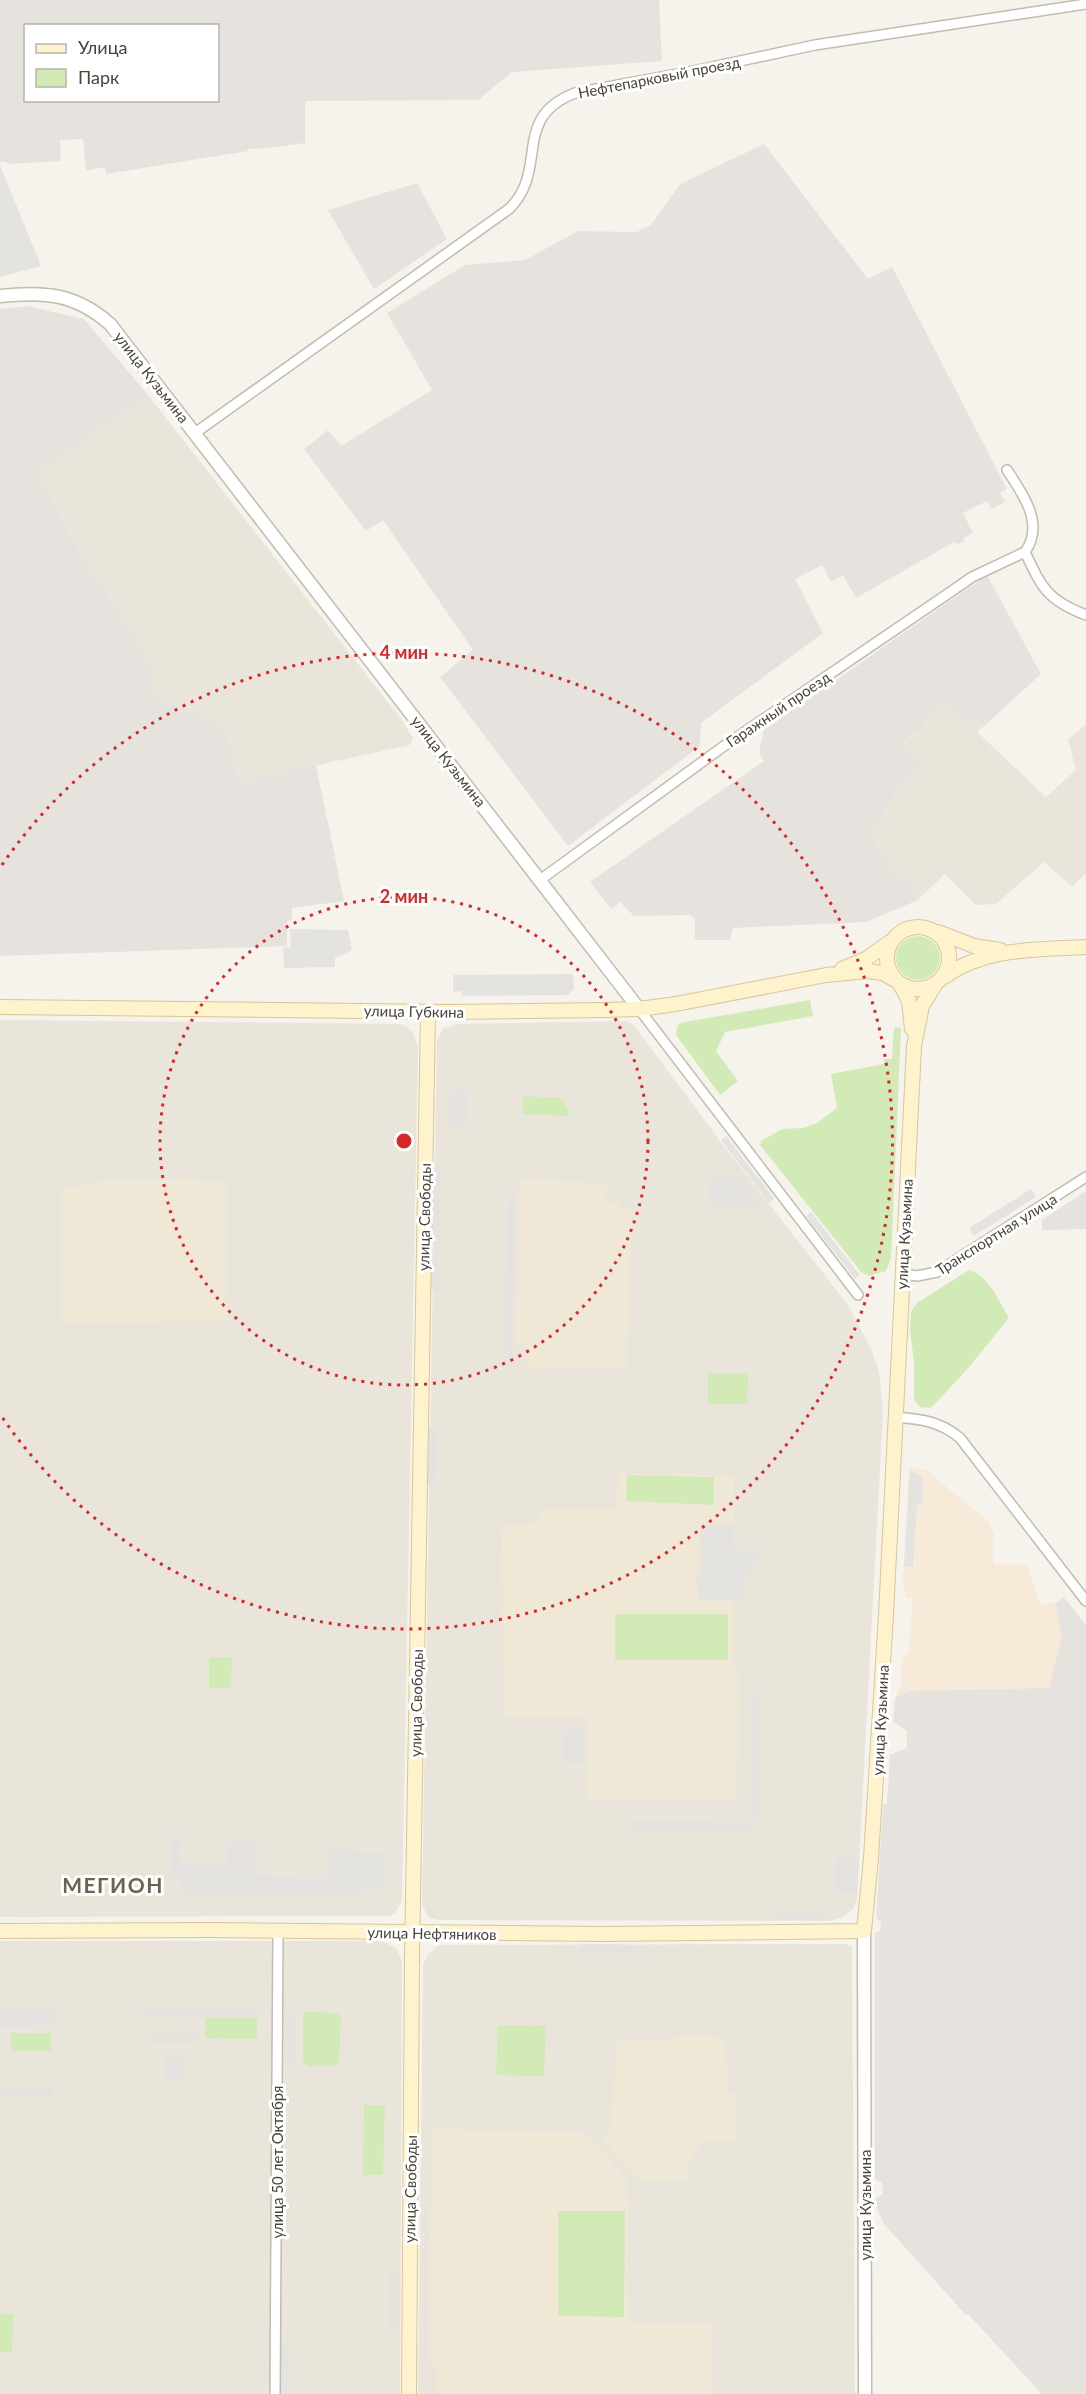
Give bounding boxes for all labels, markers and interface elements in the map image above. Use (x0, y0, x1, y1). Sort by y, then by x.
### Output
legend (24, 24, 219, 102)
text: Улица (78, 36, 128, 58)
street label: Нефтепарковый проезд (576, 52, 742, 102)
text: Парк (78, 66, 120, 88)
street label: улица Кузьмина (111, 328, 193, 426)
text: 4 мин (380, 641, 428, 663)
street label: Гаражный проезд (722, 667, 834, 751)
street label: улица Кузьмина (408, 712, 490, 810)
text: 2 мин (380, 885, 428, 907)
street label: улица Губкина (364, 1001, 464, 1021)
centre of rings (394, 1131, 414, 1151)
street label: улица Свободы (414, 1163, 434, 1271)
street label: улица Кузьмина (892, 1178, 916, 1290)
street label: Транспортная улица (932, 1189, 1060, 1279)
street label: улица Свободы (406, 1649, 426, 1757)
street label: улица Кузьмина (868, 1664, 892, 1776)
district label: МЕГИОН (62, 1872, 164, 1897)
street label: улица Нефтяников (367, 1923, 497, 1943)
street label: улица 50 лет Октября (268, 2086, 286, 2238)
street label: улица Свободы (400, 2135, 420, 2243)
street label: улица Кузьмина (856, 2150, 874, 2260)

